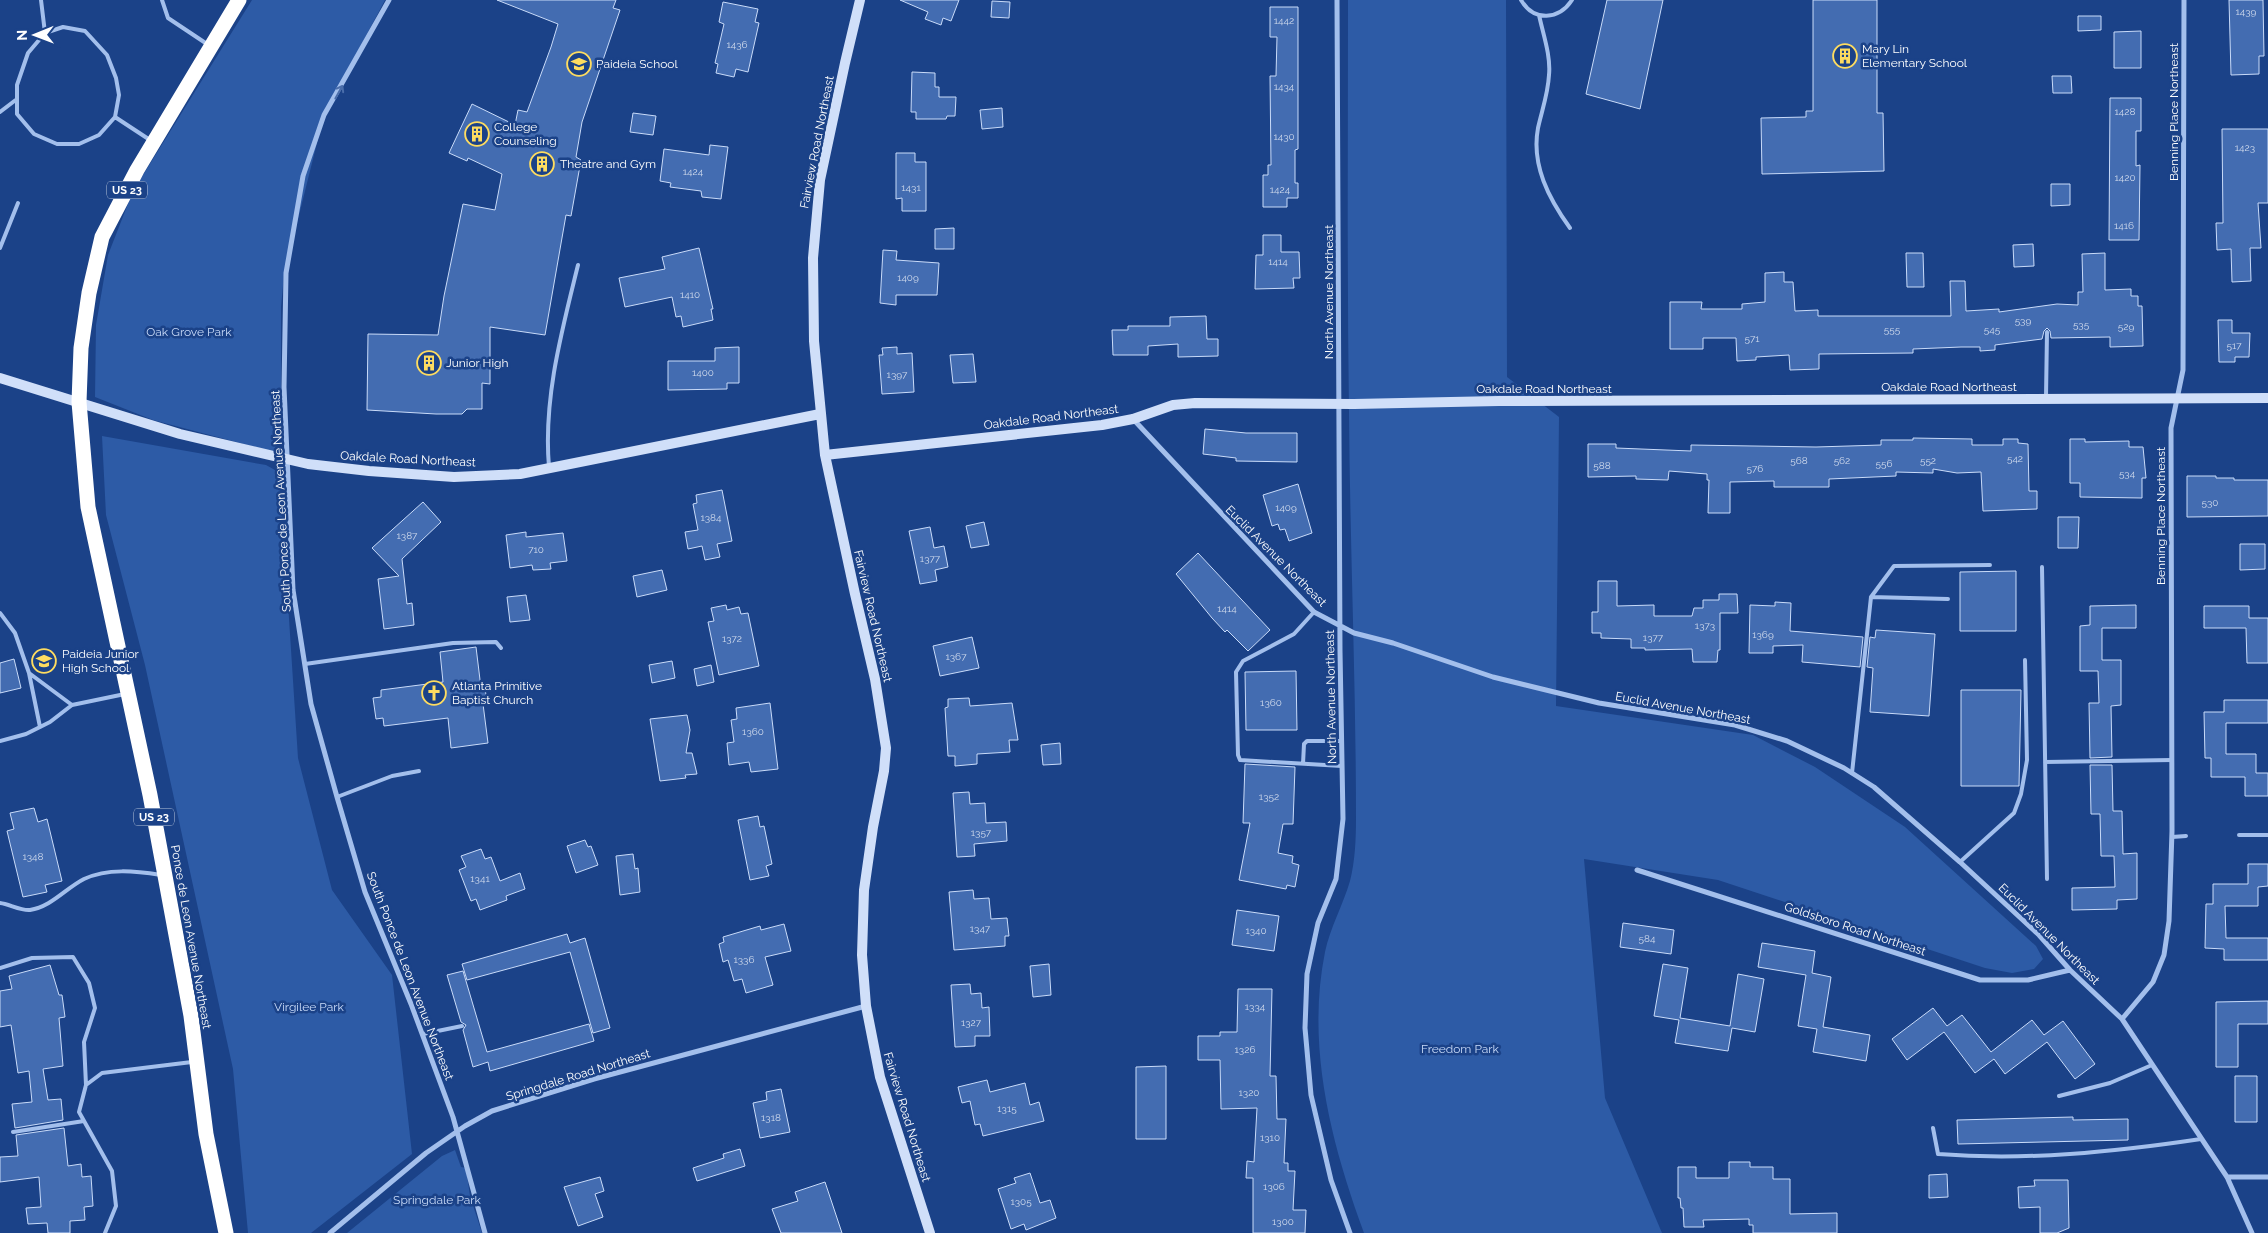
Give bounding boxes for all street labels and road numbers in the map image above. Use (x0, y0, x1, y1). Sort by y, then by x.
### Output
street label: Benning Place Northeast (2167, 43, 2181, 181)
street label: Fairview Road Northeast (797, 74, 837, 210)
road number: US 23 (107, 182, 147, 198)
street label: North Avenue Northeast (1322, 225, 1336, 359)
street label: Oakdale Road Northeast (1881, 380, 2017, 394)
street label: Oakdale Road Northeast (1476, 382, 1612, 396)
street label: South Ponce de Leon Avenue Northeast (268, 390, 294, 612)
street label: Oakdale Road Northeast (983, 402, 1119, 432)
street label: Benning Place Northeast (2154, 447, 2168, 585)
street label: Oakdale Road Northeast (340, 448, 476, 470)
street label: Euclid Avenue Northeast (1223, 503, 1329, 609)
street label: Fairview Road Northeast (851, 549, 895, 683)
street label: North Avenue Northeast (1323, 630, 1339, 764)
street label: Euclid Avenue Northeast (1614, 689, 1752, 727)
road number: US 23 (134, 809, 174, 826)
street label: Ponce de Leon Avenue Northeast (168, 844, 214, 1030)
street label: South Ponce de Leon Avenue Northeast (364, 870, 456, 1082)
street label: Euclid Avenue Northeast (1996, 881, 2102, 987)
street label: Goldsboro Road Northeast (1783, 900, 1927, 958)
street label: Springdale Road Northeast (504, 1046, 652, 1104)
street label: Fairview Road Northeast (881, 1050, 933, 1184)

